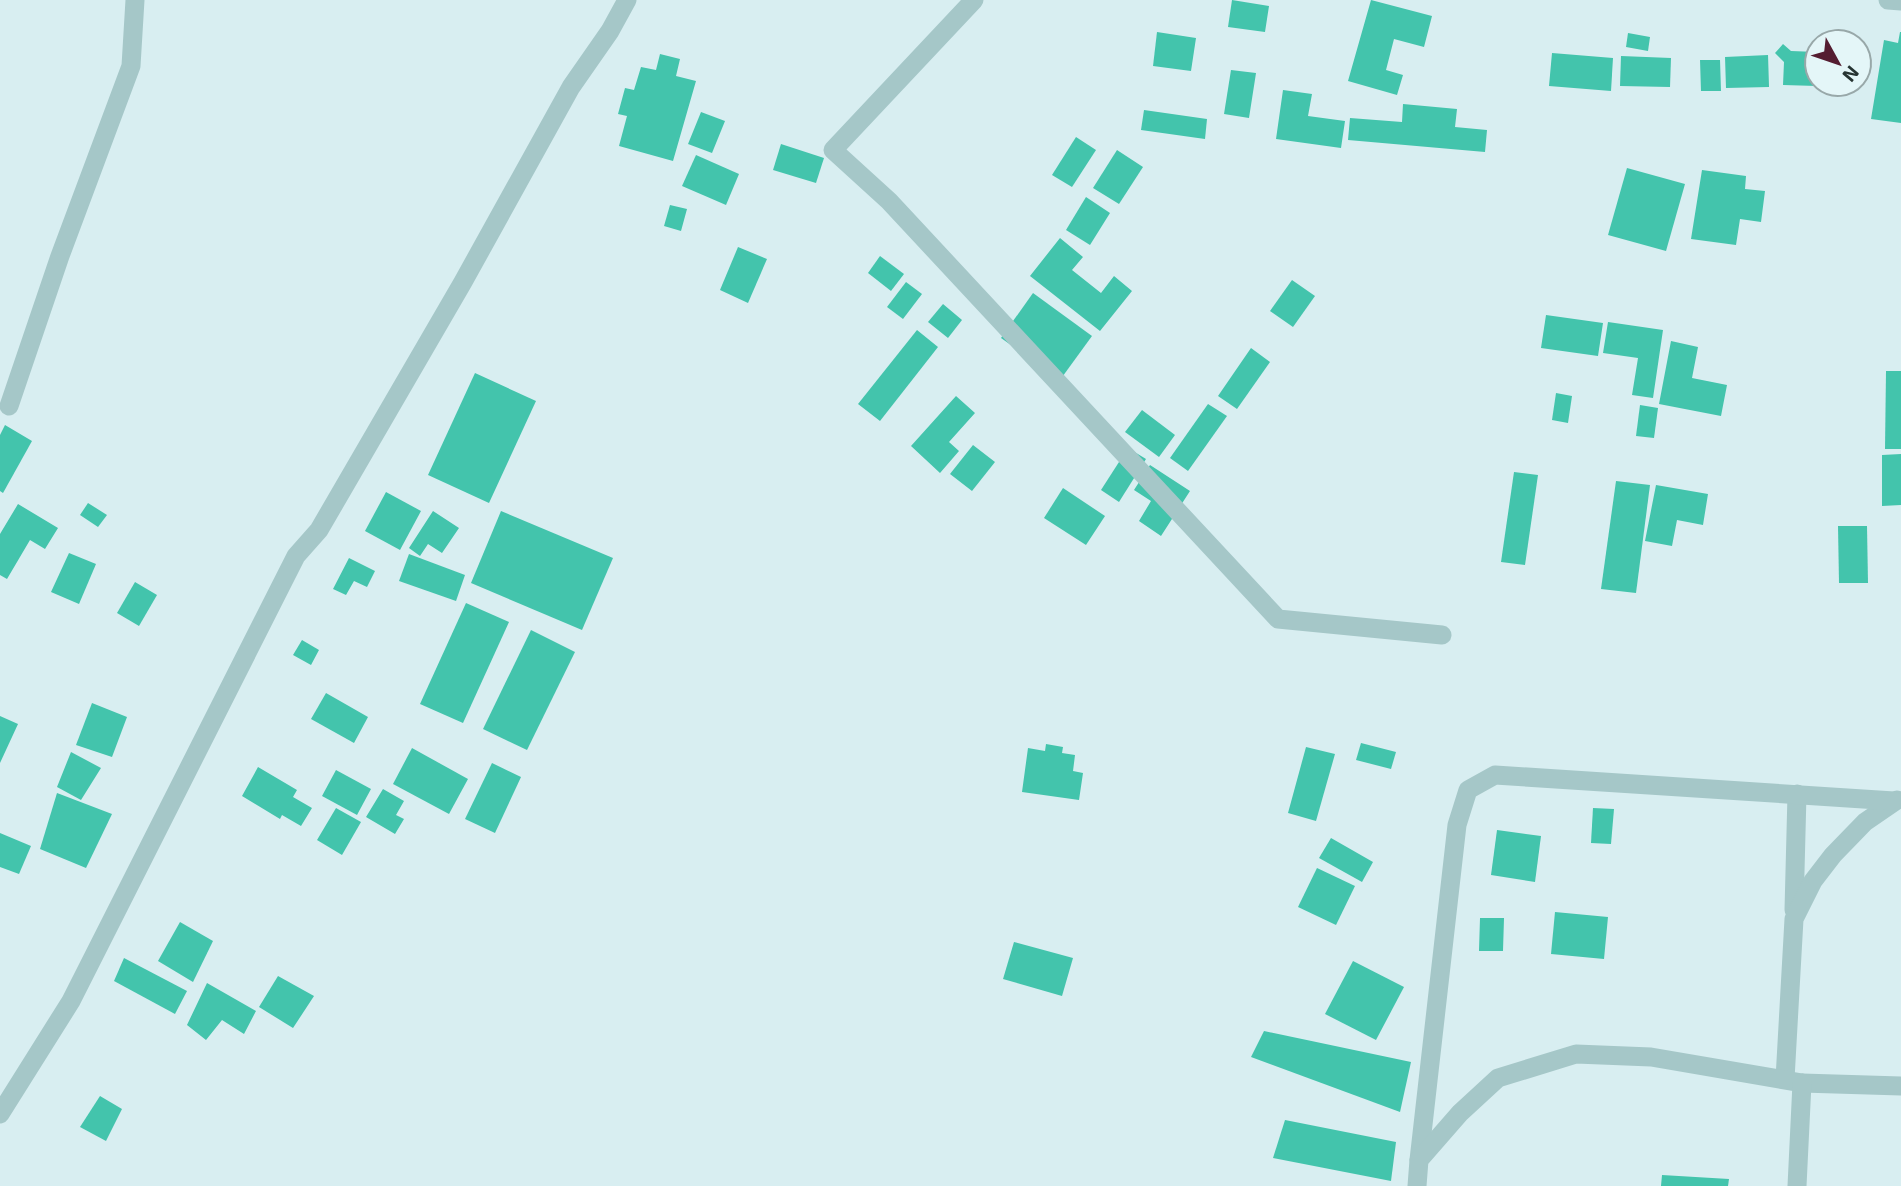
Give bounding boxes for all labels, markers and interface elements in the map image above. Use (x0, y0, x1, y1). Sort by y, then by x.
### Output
north arrow (1803, 28, 1873, 98)
text: N (1838, 62, 1865, 87)

